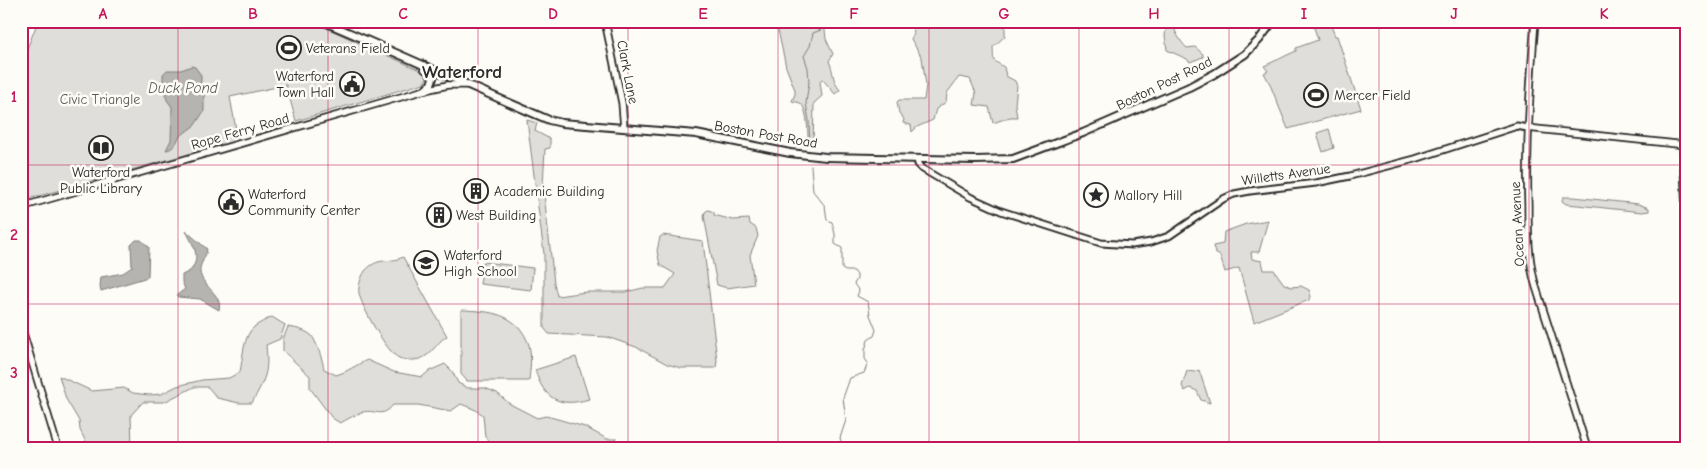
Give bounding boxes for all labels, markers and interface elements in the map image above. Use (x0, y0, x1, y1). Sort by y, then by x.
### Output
text: A (99, 5, 108, 23)
text: B (248, 5, 258, 23)
text: C (398, 5, 408, 23)
text: D (548, 5, 558, 23)
text: E (698, 5, 708, 23)
text: F (849, 5, 859, 23)
text: G (998, 5, 1010, 23)
text: H (1148, 5, 1160, 23)
text: I (1301, 5, 1307, 23)
text: J (1450, 5, 1458, 23)
text: K (1599, 5, 1609, 23)
sports icon: Veterans Field (276, 35, 302, 61)
street label: Clark Lane (613, 39, 642, 105)
place label: Veterans Field (306, 40, 390, 57)
street label: Boston Post Road (1114, 53, 1215, 114)
district label: Waterford (422, 61, 502, 83)
place label: Waterford Town Hall (276, 68, 334, 101)
public building icon: Waterford Town Hall (339, 71, 365, 97)
water label: Duck Pond (148, 79, 219, 97)
sports icon: Mercer Field (1303, 82, 1329, 108)
place label: Mercer Field (1334, 87, 1411, 104)
text: 1 (11, 88, 17, 106)
park label: Civic Triangle (60, 91, 140, 108)
street label: Rope Ferry Road (189, 109, 291, 154)
street label: Boston Post Road (713, 117, 819, 152)
library icon: Waterford Public Library (88, 135, 114, 161)
street label: Willetts Avenue (1241, 160, 1332, 189)
place label: Waterford Public Library (60, 164, 143, 197)
building icon: Academic Building (463, 178, 489, 204)
street label: Ocean Avenue (1507, 181, 1528, 267)
place icon: Mallory Hill (1083, 182, 1109, 208)
place label: Academic Building (494, 183, 605, 200)
place label: Waterford Community Center (248, 186, 360, 219)
place label: Mallory Hill (1114, 187, 1182, 204)
public building icon: Waterford Community Center (218, 189, 244, 215)
building icon: West Building (426, 202, 452, 228)
place label: West Building (456, 207, 537, 224)
text: 2 (10, 226, 18, 244)
place label: Waterford High School (444, 247, 517, 280)
school or university icon: Waterford High School (413, 250, 439, 276)
text: 3 (10, 364, 18, 382)

